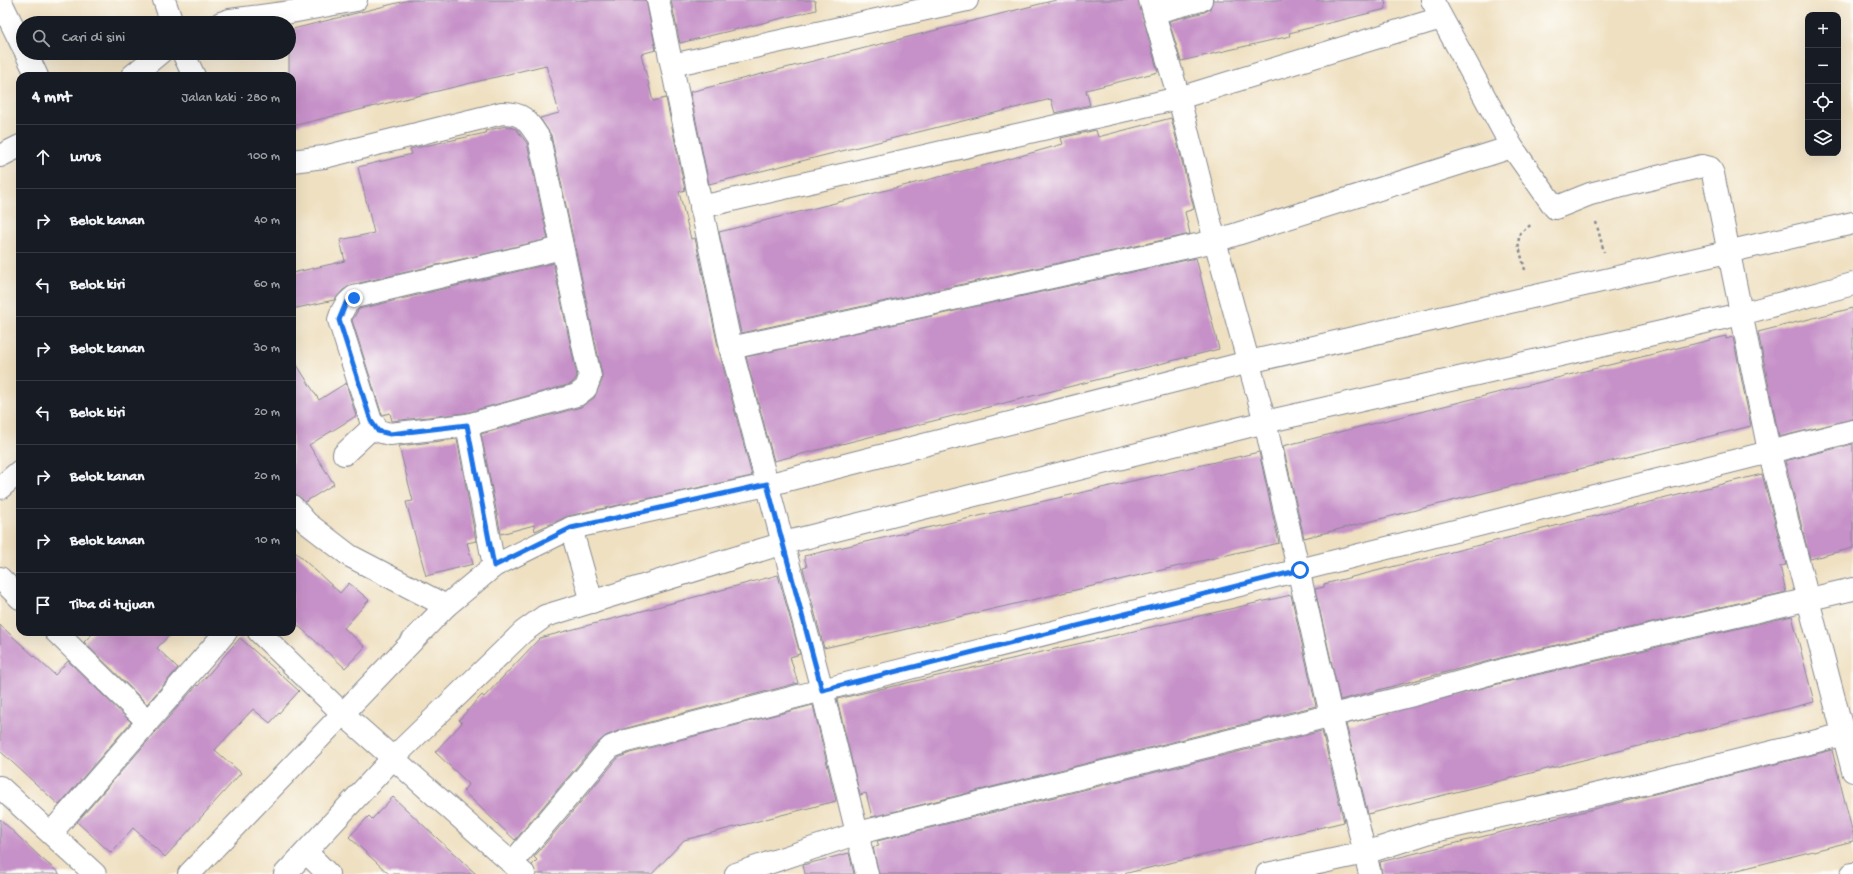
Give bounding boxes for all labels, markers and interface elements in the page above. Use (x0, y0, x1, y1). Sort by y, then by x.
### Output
map controls (1805, 12, 1841, 156)
button: + (1805, 12, 1841, 48)
search box (16, 16, 296, 60)
icon: search (30, 27, 52, 49)
text: Cari di sini (62, 29, 125, 47)
button: − (1805, 48, 1841, 84)
button: locate (1805, 84, 1841, 120)
text: 4 mnt (32, 88, 71, 108)
text: Jalan kaki · 280 m (182, 91, 280, 106)
button: layers (1805, 120, 1841, 156)
icon: ahead (32, 146, 54, 168)
text: Lurus (70, 148, 100, 166)
text: 100 m (248, 149, 280, 164)
icon: right (32, 210, 54, 232)
text: Belok kanan (70, 212, 144, 230)
text: 40 m (254, 213, 280, 228)
icon: left (32, 274, 54, 296)
text: Belok kiri (70, 276, 125, 294)
text: 60 m (254, 277, 280, 292)
route end (345, 289, 363, 307)
icon: right (32, 338, 54, 360)
text: Belok kanan (70, 340, 144, 358)
text: 30 m (254, 341, 280, 356)
icon: left (32, 402, 54, 424)
text: Belok kiri (70, 404, 125, 422)
text: 20 m (254, 405, 280, 420)
icon: right (32, 466, 54, 488)
text: Belok kanan (70, 468, 144, 486)
text: 20 m (254, 469, 280, 484)
icon: right (32, 530, 54, 552)
text: Belok kanan (70, 532, 144, 550)
text: 10 m (255, 533, 280, 548)
route start (1291, 561, 1309, 579)
icon: arrive (32, 594, 54, 616)
text: Tiba di tujuan (70, 596, 154, 614)

